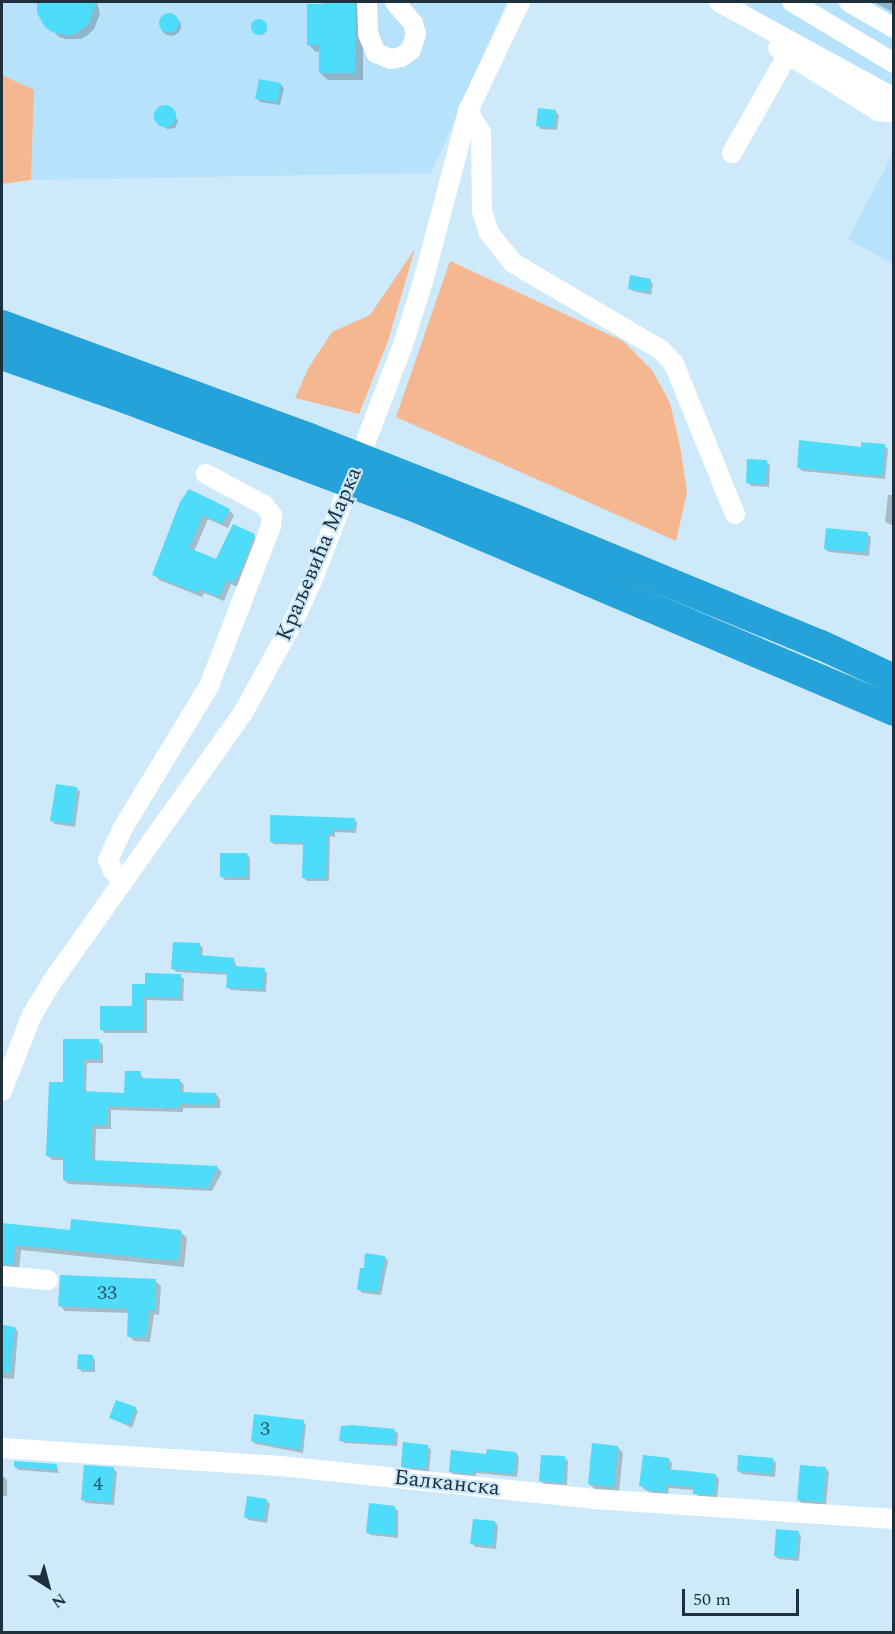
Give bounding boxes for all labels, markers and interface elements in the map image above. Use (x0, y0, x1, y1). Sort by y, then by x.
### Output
street label: Краљевића Марка (270, 463, 368, 645)
house number: 33 (97, 1281, 117, 1305)
house number: 3 (260, 1417, 270, 1441)
street label: Балканска (393, 1464, 501, 1502)
house number: 4 (93, 1472, 103, 1496)
north arrow (18, 1556, 78, 1616)
scale bar (685, 1577, 802, 1615)
text: 50 m (693, 1586, 731, 1613)
text: N (46, 1587, 71, 1614)

